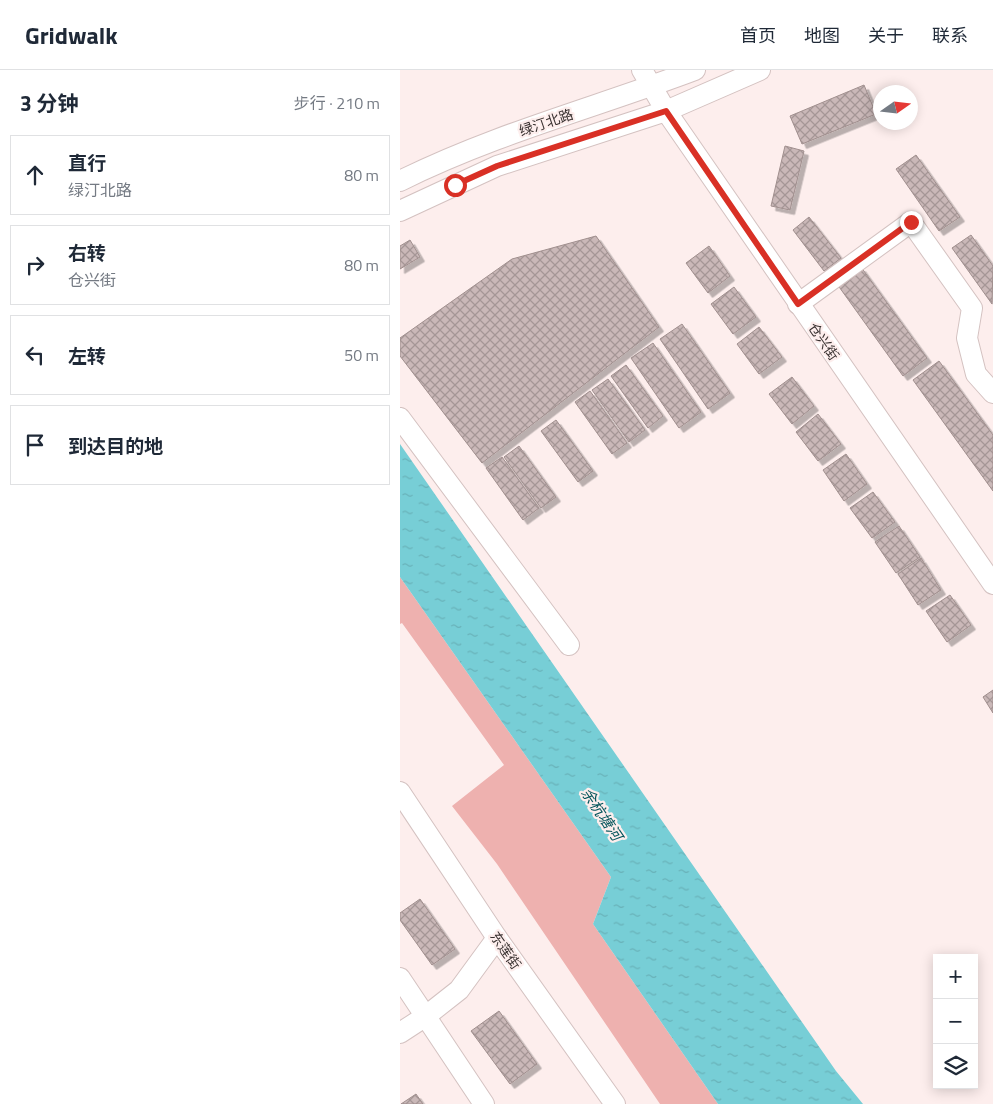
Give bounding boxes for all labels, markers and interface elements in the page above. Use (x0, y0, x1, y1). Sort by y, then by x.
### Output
text: Gridwalk (25, 17, 118, 53)
text: 首页 (740, 22, 776, 49)
text: 地图 (804, 22, 840, 49)
text: 关于 (868, 22, 904, 49)
text: 联系 (932, 22, 968, 49)
north arrow (873, 85, 918, 130)
text: 3 分钟 (20, 87, 78, 119)
text: 步行 · 210 m (294, 91, 380, 115)
street label: 绿汀北路 (516, 103, 576, 141)
text: 直行 (68, 148, 106, 177)
icon: ahead (21, 161, 49, 189)
text: 80 m (344, 163, 379, 187)
route start (444, 174, 467, 197)
text: 绿汀北路 (68, 178, 132, 202)
route end (900, 211, 923, 234)
text: 右转 (68, 238, 106, 267)
icon: right (21, 251, 49, 279)
text: 80 m (344, 253, 379, 277)
text: 仓兴街 (68, 268, 116, 292)
street label: 仓兴街 (803, 318, 845, 364)
icon: left (21, 341, 49, 369)
text: 左转 (68, 341, 106, 370)
text: 50 m (344, 343, 379, 367)
icon: arrive (21, 431, 49, 459)
text: 到达目的地 (68, 431, 163, 460)
water label: 余杭塘河 (576, 783, 630, 848)
street label: 东莲街 (485, 927, 527, 973)
map controls (933, 954, 978, 1089)
button: + (933, 954, 978, 999)
button: − (933, 999, 978, 1044)
button: layers (933, 1044, 978, 1089)

